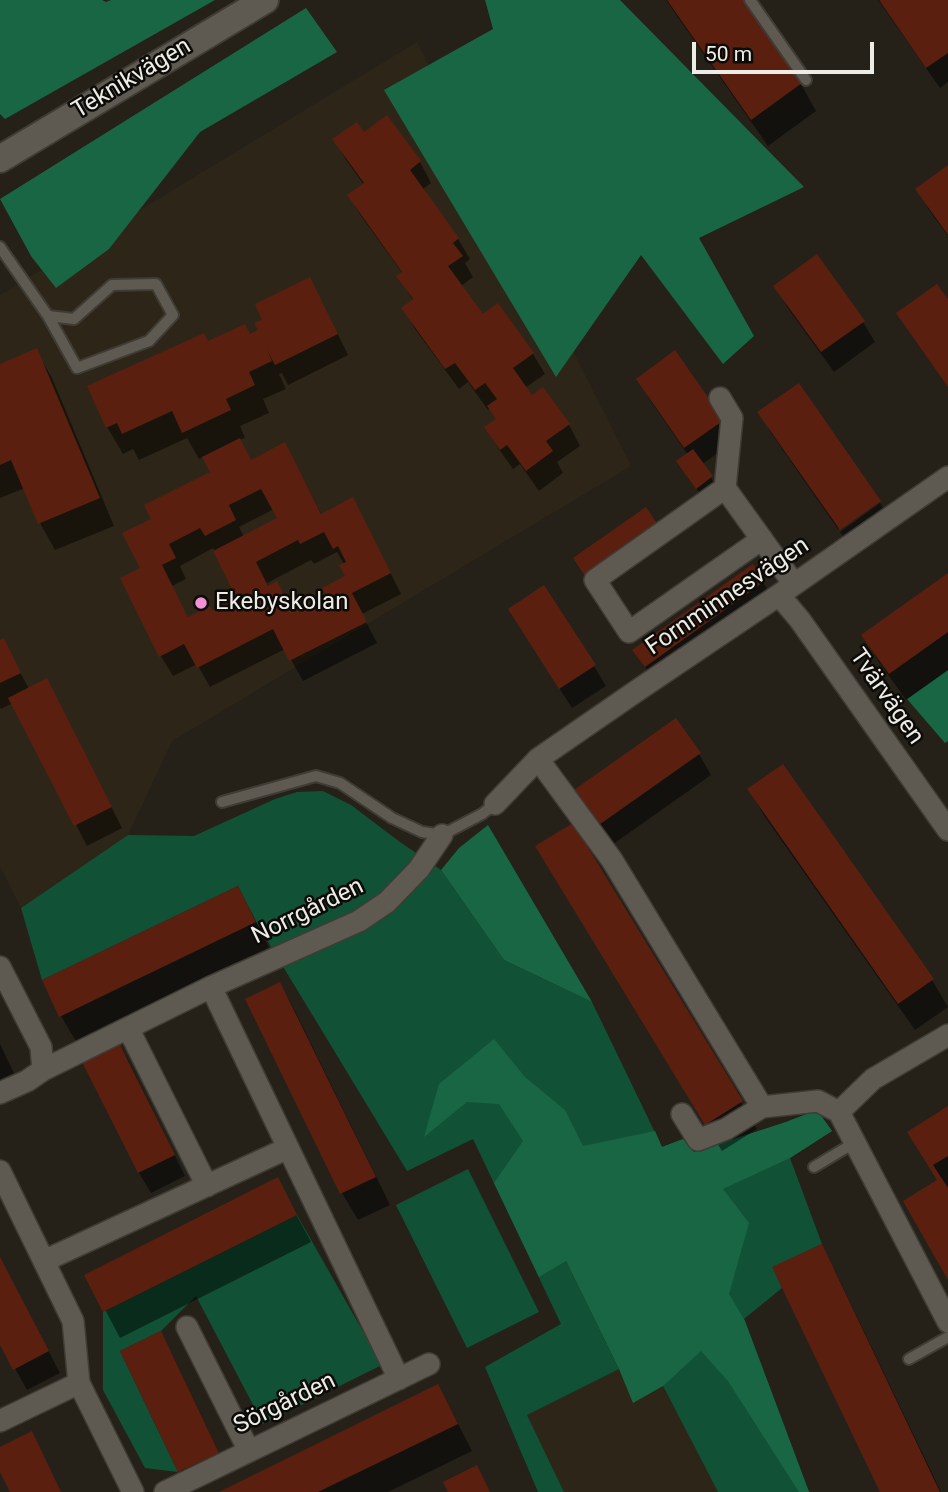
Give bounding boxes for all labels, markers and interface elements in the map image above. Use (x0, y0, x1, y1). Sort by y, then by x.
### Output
scale bar (696, 28, 878, 72)
street label: Teknikvägen (67, 32, 197, 126)
text: 50 m (705, 42, 752, 66)
street label: Fornminnesvägen (641, 532, 815, 662)
place label: Ekebyskolan (215, 589, 348, 617)
marker: Ekebyskolan (193, 595, 209, 611)
street label: Tvärvägen (843, 644, 929, 750)
street label: Norrgården (247, 873, 369, 951)
street label: Sörgården (229, 1367, 341, 1441)

